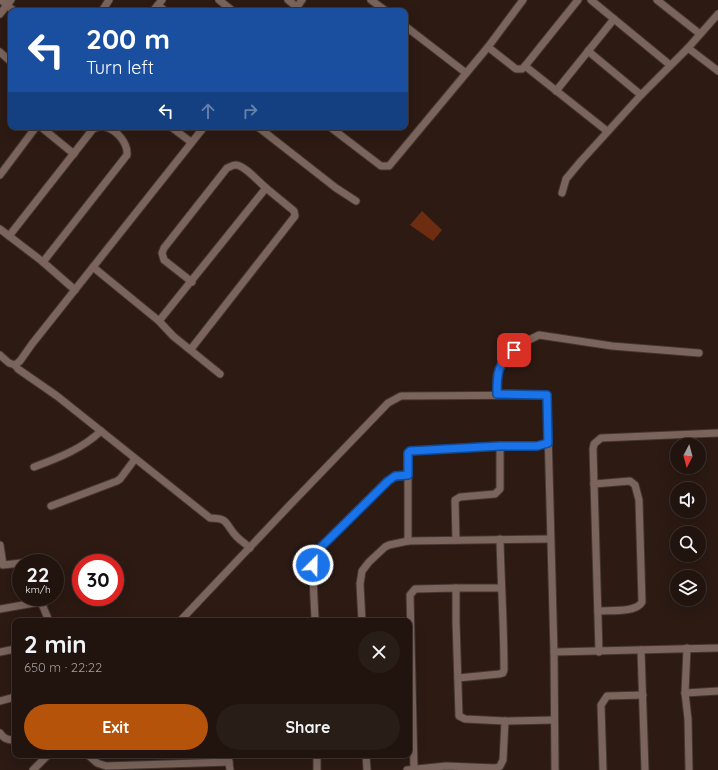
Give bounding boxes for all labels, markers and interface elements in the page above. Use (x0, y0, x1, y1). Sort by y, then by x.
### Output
text: 200 m (86, 21, 170, 56)
icon: left (20, 24, 72, 76)
text: Turn left (86, 56, 154, 79)
icon: left (155, 100, 177, 122)
icon: ahead (197, 100, 219, 122)
icon: right (239, 100, 261, 122)
pin (497, 333, 531, 367)
icon: arrive (503, 339, 525, 361)
north arrow (670, 438, 706, 474)
map controls (670, 438, 706, 606)
button: sound (670, 482, 706, 518)
button: search (670, 526, 706, 562)
position arrow (292, 544, 334, 586)
speed limit sign: 30 (72, 554, 124, 606)
text: 22 (27, 562, 49, 587)
button: layers (670, 570, 706, 606)
text: km/h (25, 583, 51, 596)
text: 2 min (24, 629, 86, 659)
button: close (358, 631, 400, 673)
text: 650 m · 22:22 (24, 659, 102, 675)
button: Exit (24, 704, 208, 750)
button: Share (216, 704, 400, 750)

